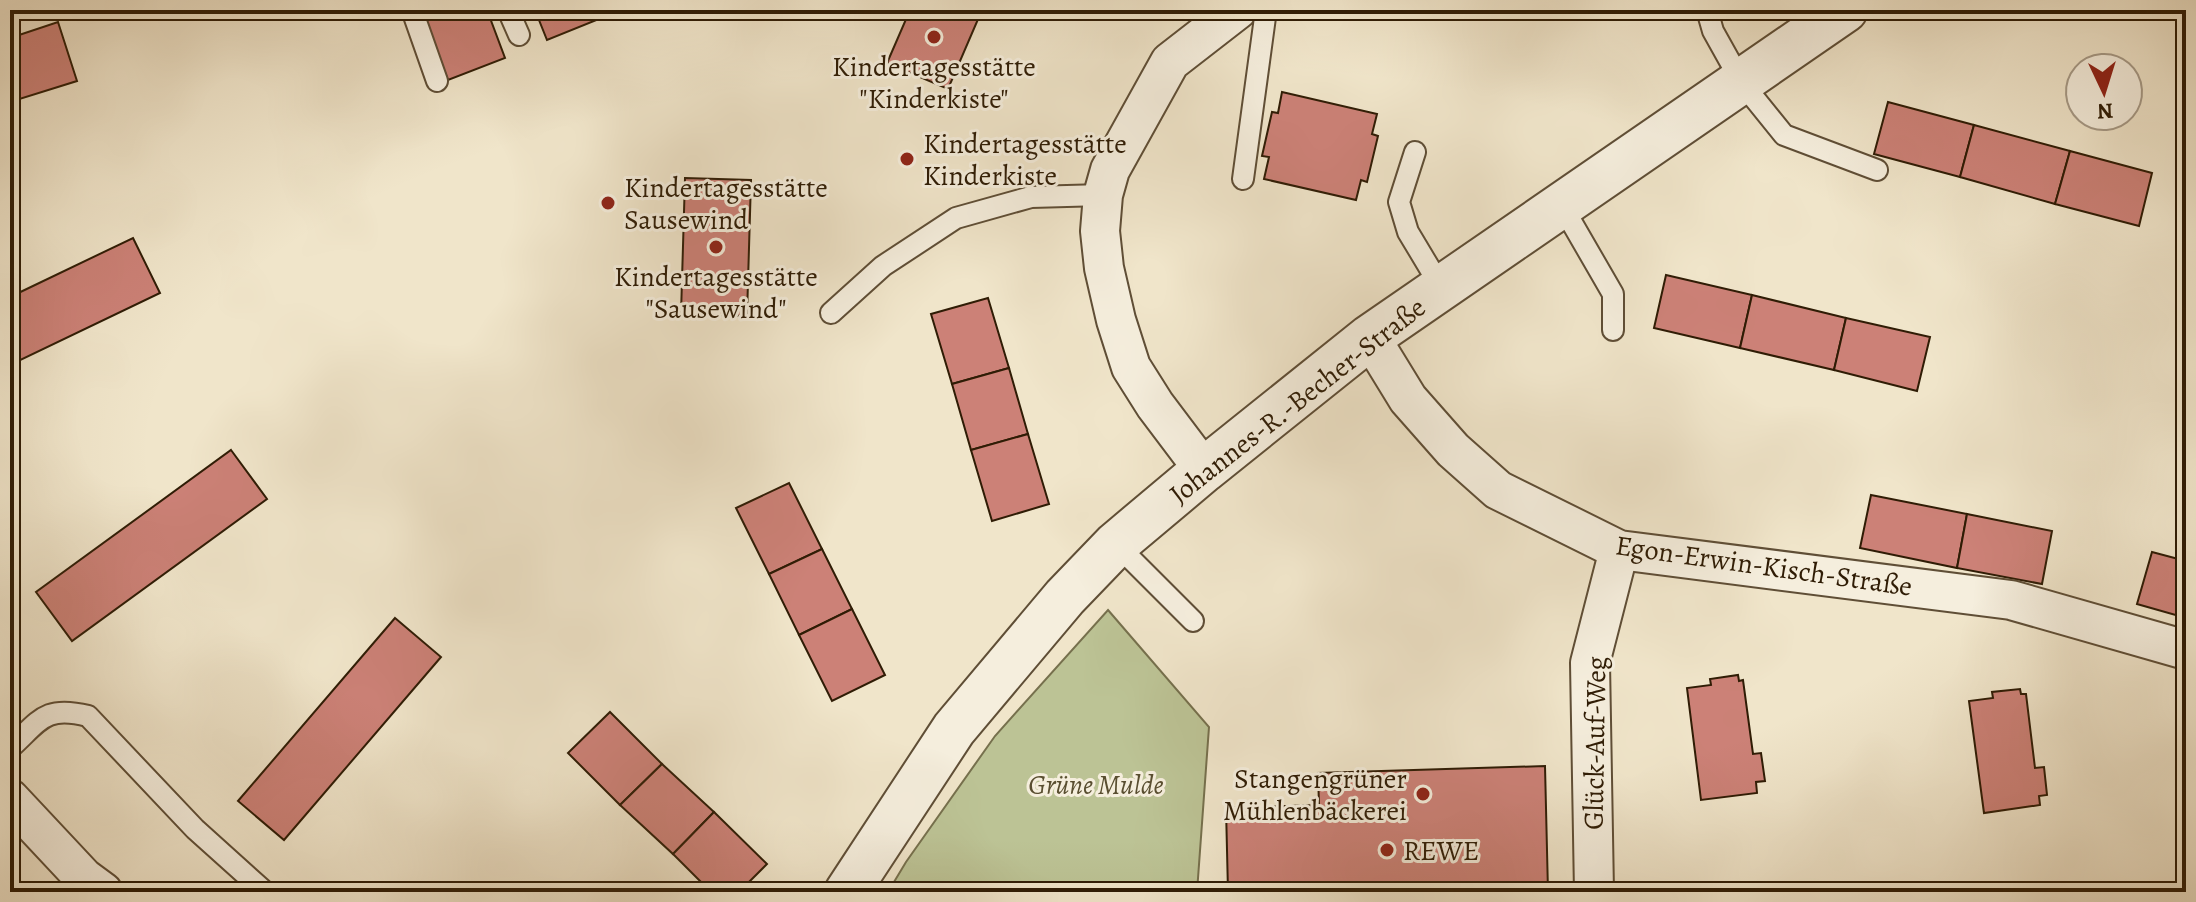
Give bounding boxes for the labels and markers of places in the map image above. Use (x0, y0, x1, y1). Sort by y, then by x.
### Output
marker: Kindertagesstätte "Kinderkiste" (925, 28, 943, 46)
place label: Kindertagesstätte "Kinderkiste" (832, 48, 1036, 118)
place label: Kindertagesstätte Kinderkiste (923, 125, 1127, 195)
marker: Kindertagesstätte Kinderkiste (898, 150, 916, 168)
place label: Kindertagesstätte Sausewind (624, 169, 828, 239)
marker: Kindertagesstätte Sausewind (599, 194, 617, 212)
marker: Kindertagesstätte "Sausewind" (707, 238, 725, 256)
place label: Kindertagesstätte "Sausewind" (614, 258, 818, 328)
place label: Stangengrüner Mühlenbäckerei (1223, 760, 1407, 830)
marker: Stangengrüner Mühlenbäckerei (1414, 785, 1432, 803)
place label: REWE (1403, 832, 1479, 870)
marker: REWE (1378, 841, 1396, 859)

